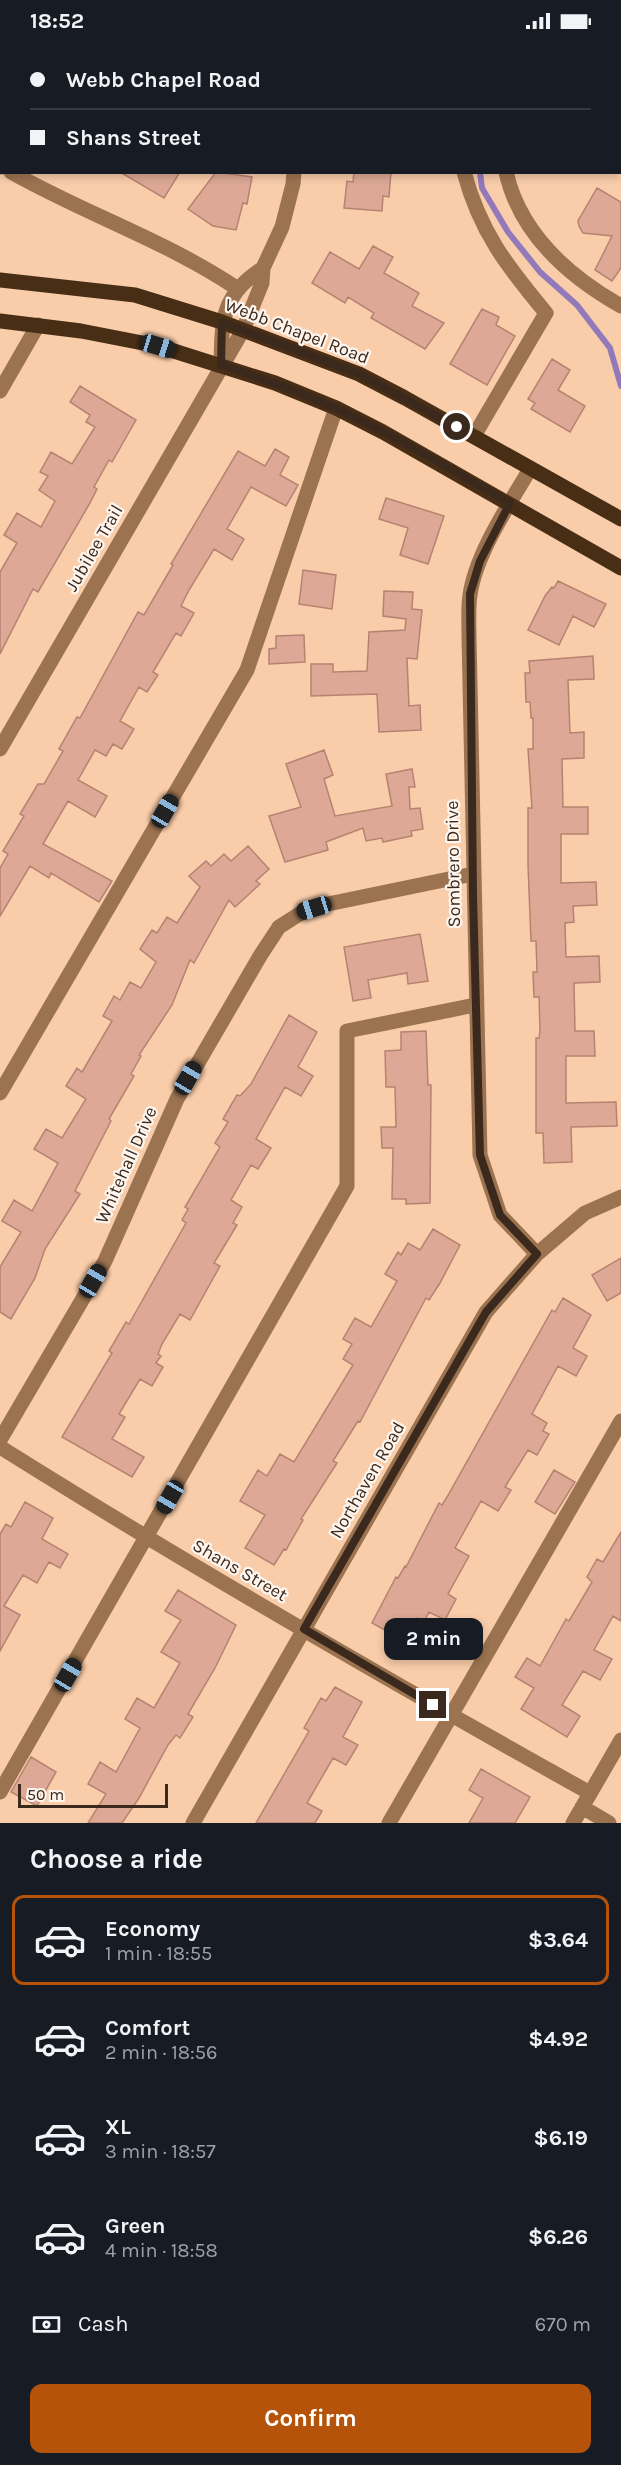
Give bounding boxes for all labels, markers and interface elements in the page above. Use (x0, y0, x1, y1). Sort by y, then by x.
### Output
text: 18:52 (30, 8, 84, 34)
text: Webb Chapel Road (66, 67, 261, 93)
text: Shans Street (66, 125, 201, 151)
street label: Webb Chapel Road (222, 293, 372, 369)
car (138, 332, 178, 360)
route start (443, 413, 470, 440)
street label: Jubilee Trail (60, 501, 128, 595)
car (148, 791, 182, 831)
street label: Sombrero Drive (441, 800, 465, 928)
car (294, 894, 334, 922)
car (171, 1058, 205, 1098)
street label: Whitehall Drive (90, 1103, 162, 1227)
car (76, 1261, 110, 1301)
street label: Northaven Road (325, 1418, 409, 1542)
car (153, 1477, 187, 1517)
street label: Shans Street (189, 1534, 291, 1606)
callout: 2 min (384, 1618, 482, 1660)
text: 2 min (406, 1627, 461, 1650)
car (51, 1655, 85, 1695)
route end (419, 1691, 446, 1718)
scale bar (18, 1781, 168, 1808)
text: 50 m (27, 1785, 64, 1804)
text: Choose a ride (30, 1843, 203, 1875)
icon: car (33, 1913, 87, 1967)
text: Economy (105, 1916, 200, 1942)
text: $3.64 (528, 1927, 588, 1953)
text: 1 min · 18:55 (105, 1942, 212, 1965)
icon: car (33, 2012, 87, 2066)
text: Comfort (105, 2015, 190, 2041)
text: $4.92 (528, 2026, 588, 2052)
text: 2 min · 18:56 (105, 2041, 217, 2064)
icon: car (33, 2111, 87, 2165)
text: XL (105, 2114, 131, 2140)
text: $6.19 (533, 2125, 588, 2151)
text: 3 min · 18:57 (105, 2140, 216, 2163)
icon: car (33, 2210, 87, 2264)
text: Green (105, 2213, 166, 2239)
text: $6.26 (528, 2224, 588, 2250)
text: 4 min · 18:58 (105, 2239, 218, 2262)
icon: cash (30, 2308, 63, 2341)
text: Cash (78, 2311, 128, 2337)
text: 670 m (535, 2313, 591, 2336)
button: Confirm (30, 2384, 591, 2453)

